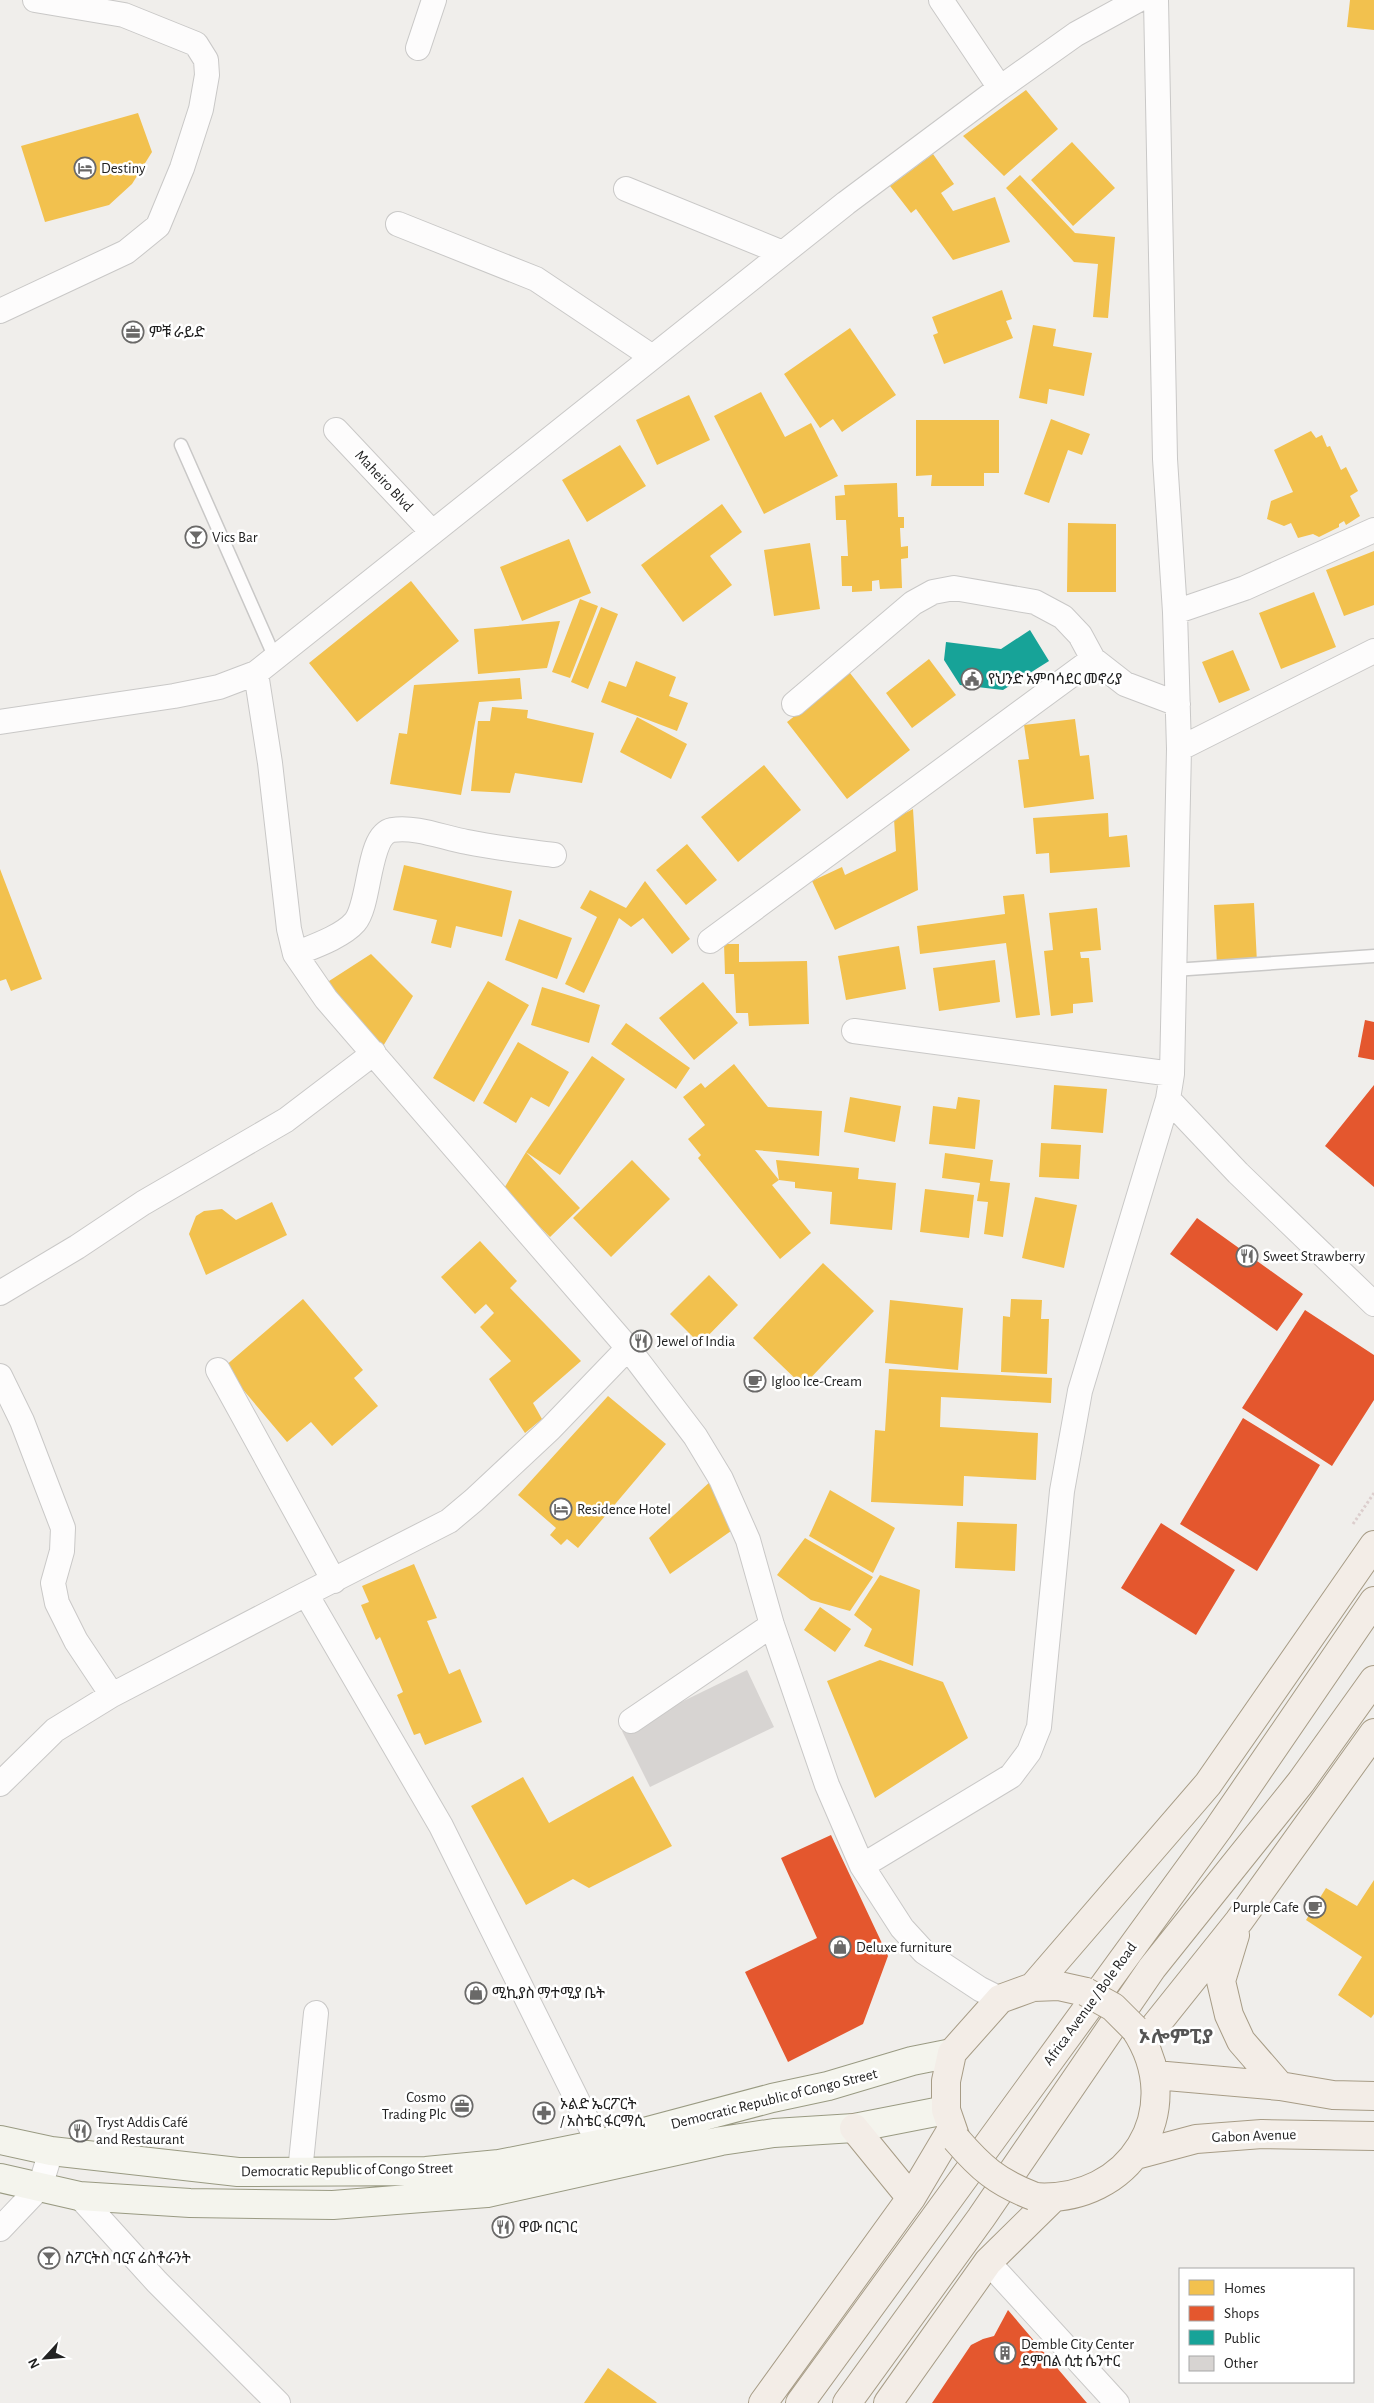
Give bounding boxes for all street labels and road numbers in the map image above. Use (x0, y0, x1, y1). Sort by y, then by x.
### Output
street label: Maheiro Blvd (352, 448, 416, 515)
street label: Africa Avenue / Bole Road (1040, 1940, 1140, 2068)
street label: Democratic Republic of Congo Street (669, 2066, 879, 2132)
street label: Gabon Avenue (1211, 2127, 1297, 2145)
street label: Democratic Republic of Congo Street (241, 2161, 453, 2179)

